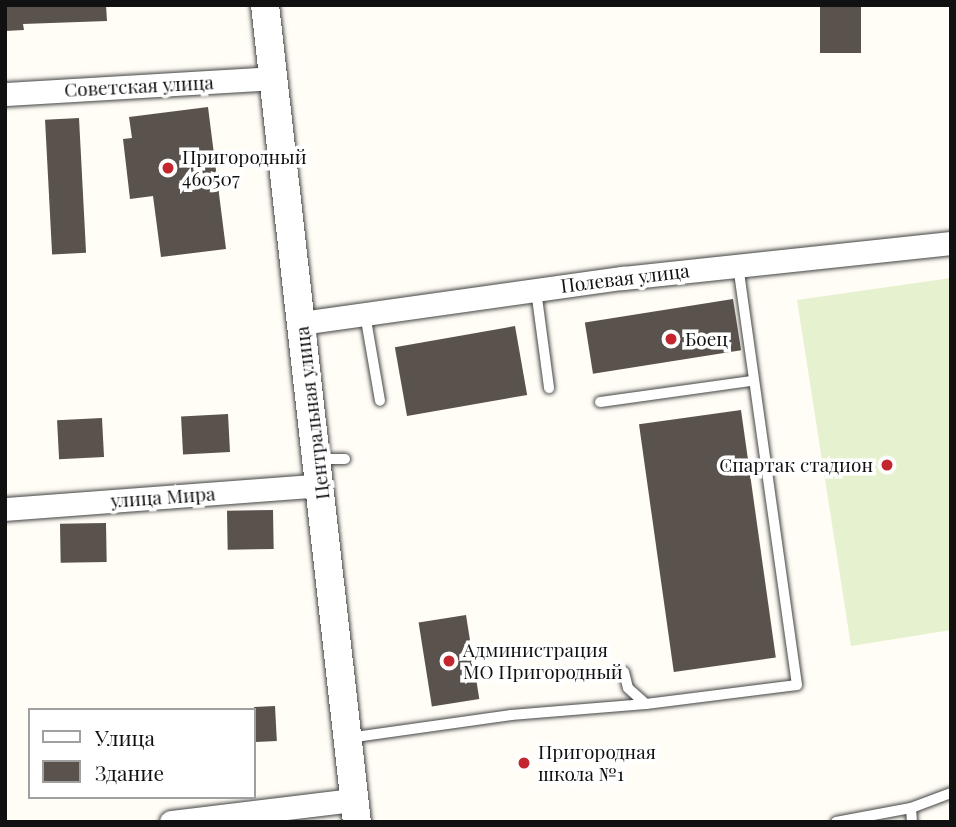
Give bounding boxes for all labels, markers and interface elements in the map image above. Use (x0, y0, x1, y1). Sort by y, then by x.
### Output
street label: Советская улица (64, 71, 214, 101)
place label: Пригородный 460507 (182, 146, 307, 190)
marker: Пригородный 460507 (160, 160, 176, 176)
street label: Полевая улица (559, 259, 691, 297)
street label: Центральная улица (290, 325, 334, 501)
place label: Боец (685, 328, 728, 350)
marker: Боец (663, 331, 679, 347)
place label: Спартак стадион (719, 454, 873, 476)
marker: Спартак стадион (879, 457, 895, 473)
street label: улица Мира (110, 482, 216, 512)
place label: Администрация МО Пригородный (463, 639, 623, 683)
marker: Администрация МО Пригородный (441, 653, 457, 669)
legend (28, 708, 256, 799)
text: Улица (95, 723, 155, 751)
place label: Пригородная школа №1 (538, 741, 656, 785)
marker: Пригородная школа №1 (516, 755, 532, 771)
text: Здание (95, 758, 164, 786)

